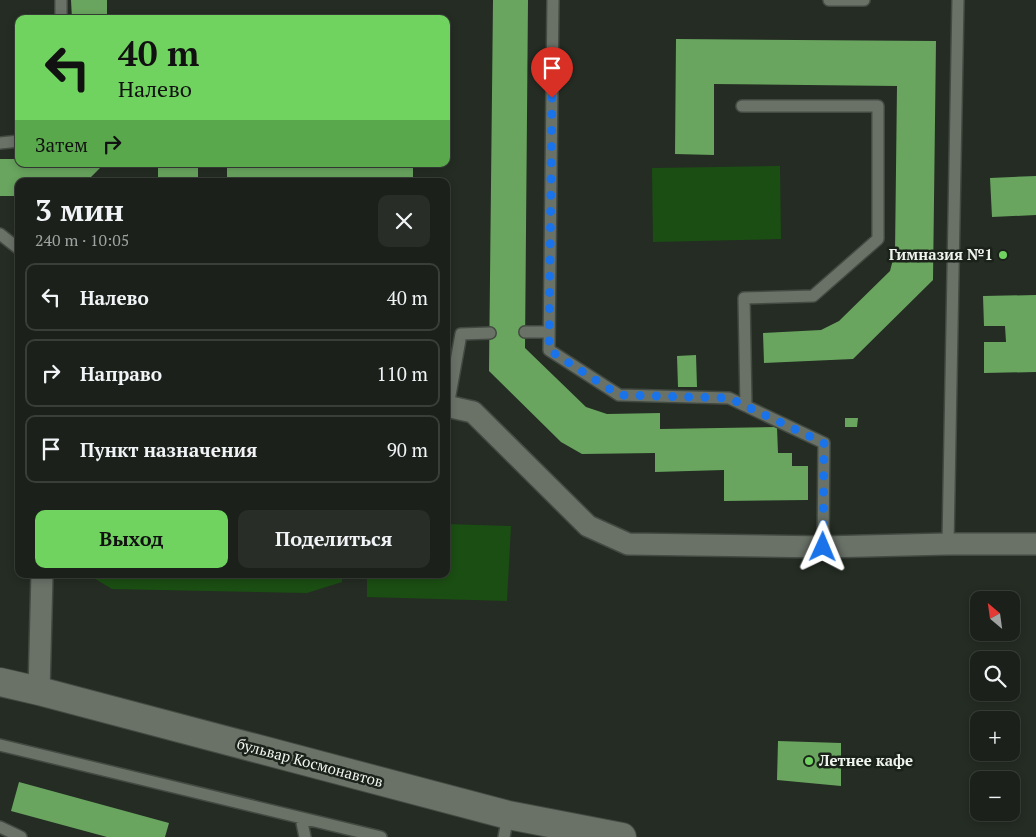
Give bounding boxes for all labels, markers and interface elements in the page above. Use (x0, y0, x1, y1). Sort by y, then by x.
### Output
text: 40 m (118, 30, 199, 76)
icon: left (35, 35, 100, 100)
pin (531, 47, 573, 98)
icon: arrive (538, 54, 566, 82)
text: Налево (118, 74, 192, 103)
icon: right (98, 130, 126, 158)
text: Затем (35, 132, 88, 157)
text: 3 мин (35, 190, 124, 230)
button: close (378, 195, 430, 247)
text: 240 m · 10:05 (35, 229, 129, 251)
place label: Гимназия №1 (889, 244, 993, 264)
marker: Гимназия №1 (997, 249, 1009, 261)
icon: left (37, 283, 65, 311)
text: Налево (80, 285, 149, 310)
text: 40 m (387, 285, 428, 310)
icon: right (37, 359, 65, 387)
text: Направо (80, 361, 162, 386)
text: 110 m (377, 361, 428, 386)
icon: arrive (37, 435, 65, 463)
text: Пункт назначения (80, 437, 257, 462)
text: 90 m (387, 437, 428, 462)
button: Выход (35, 510, 228, 568)
button: Поделиться (238, 510, 430, 568)
position arrow (796, 520, 848, 572)
north arrow (970, 591, 1020, 641)
map controls (970, 591, 1020, 821)
button: search (970, 651, 1020, 701)
button: + (970, 711, 1020, 761)
street label: бульвар Космонавтов (235, 733, 386, 791)
place label: Летнее кафе (818, 750, 913, 770)
marker: Летнее кафе (803, 755, 815, 767)
button: − (970, 771, 1020, 821)

